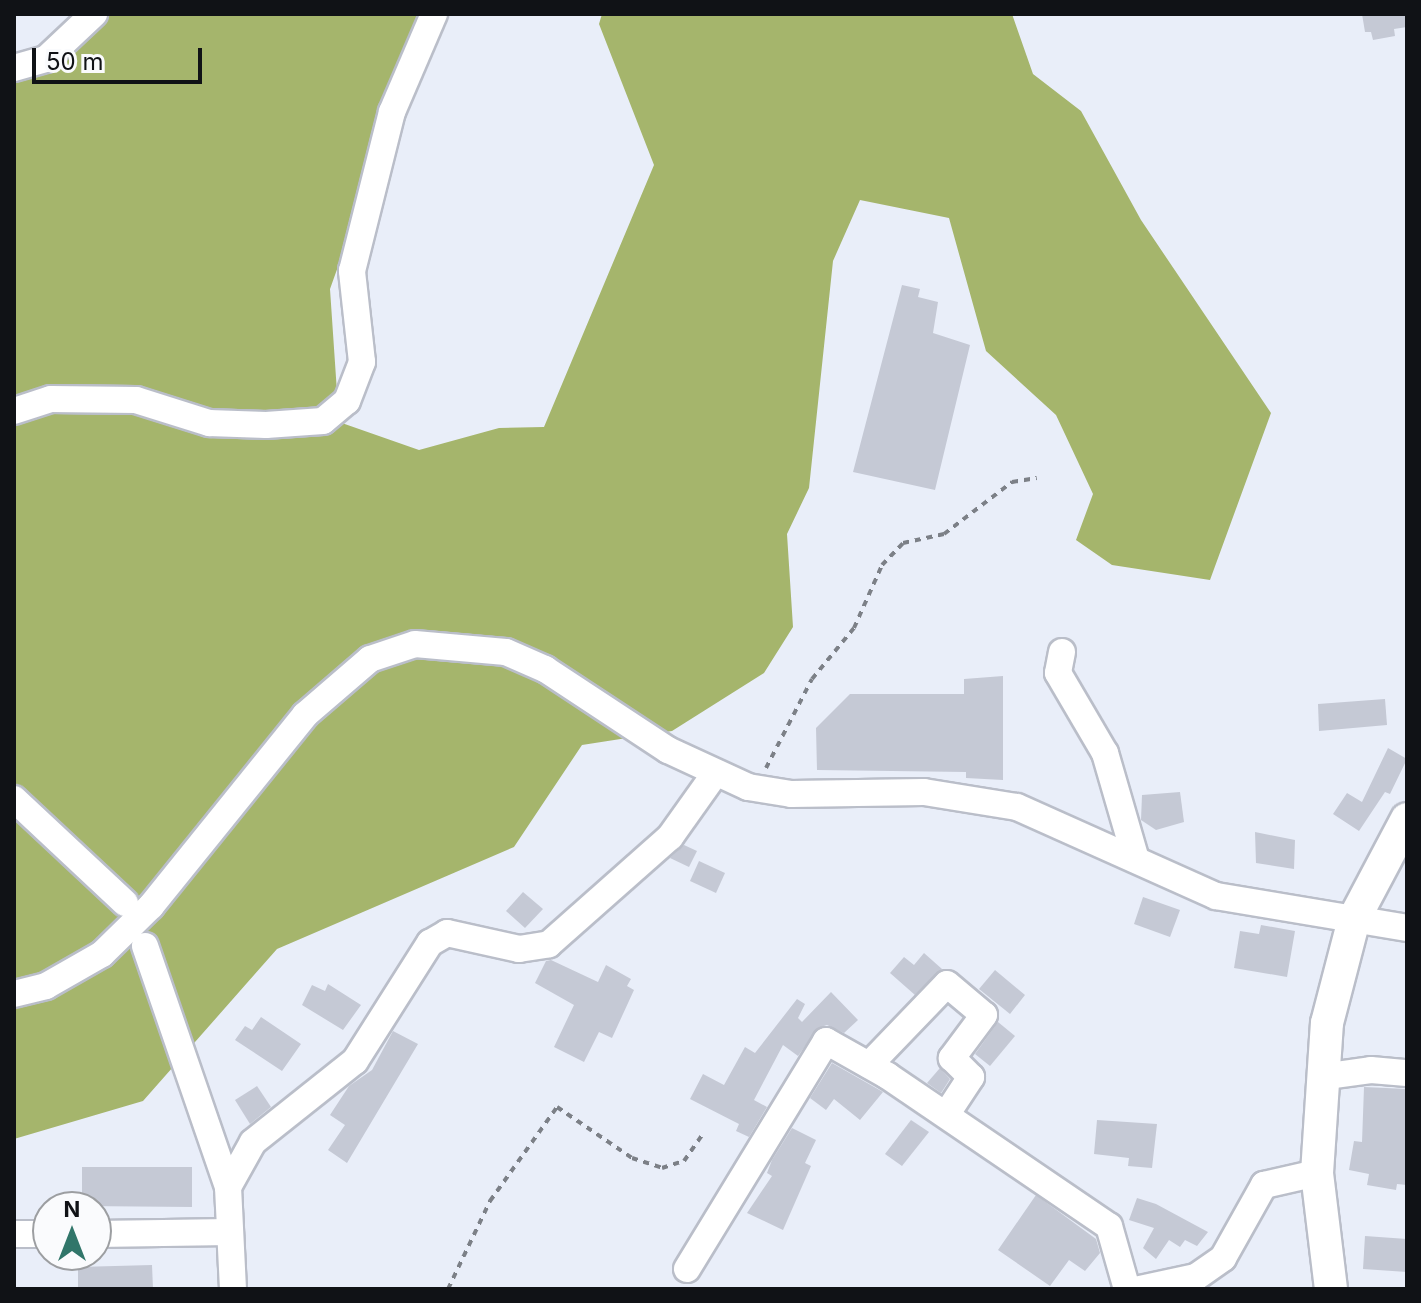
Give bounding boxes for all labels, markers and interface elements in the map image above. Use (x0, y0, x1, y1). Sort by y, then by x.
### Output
scale bar (36, 32, 206, 82)
text: 50 m (46, 47, 104, 76)
north arrow (32, 1191, 112, 1271)
text: N (64, 1196, 80, 1222)

